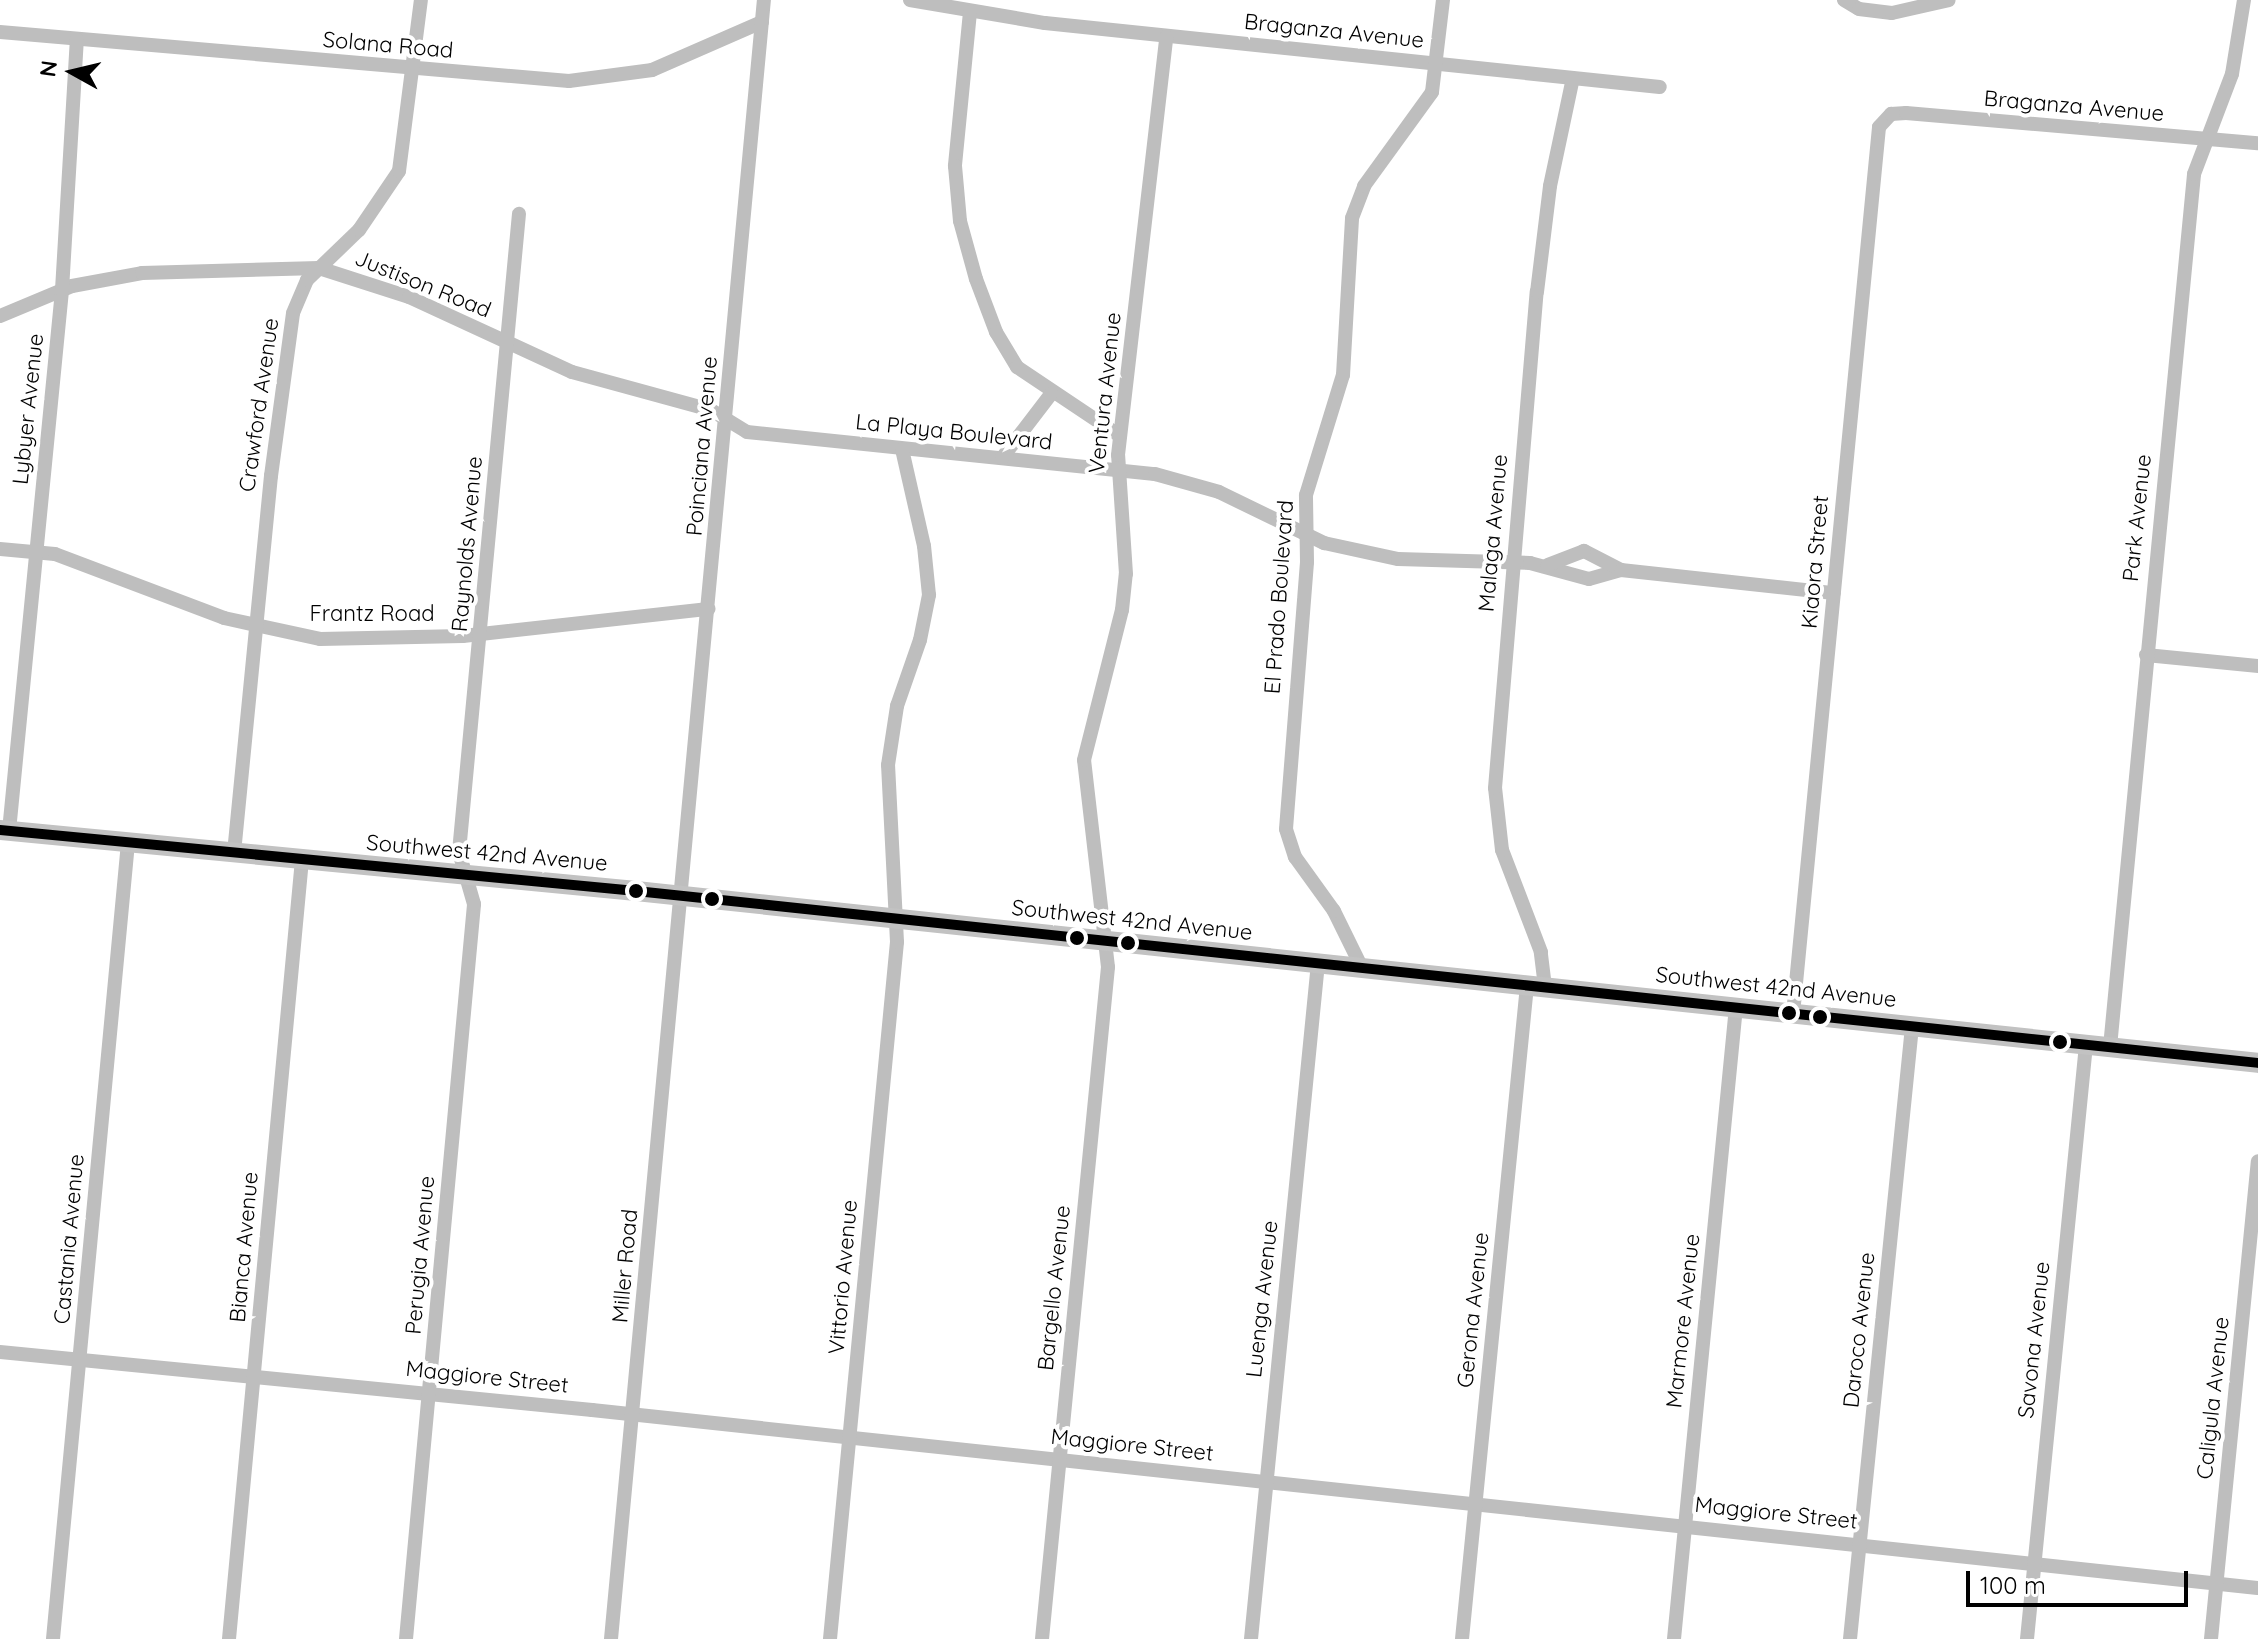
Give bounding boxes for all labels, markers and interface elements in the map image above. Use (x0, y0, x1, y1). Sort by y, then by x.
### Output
street label: Braganza Avenue (1243, 8, 1425, 54)
street label: Solana Road (322, 26, 454, 64)
north arrow (32, 32, 112, 112)
text: N (33, 59, 63, 79)
street label: Braganza Avenue (1983, 85, 2165, 127)
street label: Justison Road (351, 245, 495, 323)
street label: Ventura Avenue (1083, 311, 1127, 475)
street label: Crawford Avenue (234, 316, 284, 494)
street label: Lybyer Avenue (7, 332, 49, 486)
street label: Poinciana Avenue (681, 355, 723, 537)
street label: La Playa Boulevard (854, 409, 1054, 455)
street label: Malaga Avenue (1473, 453, 1513, 613)
street label: Park Avenue (2117, 453, 2157, 583)
street label: Raynolds Avenue (446, 455, 488, 633)
street label: Kiaora Street (1796, 494, 1834, 630)
street label: El Prado Boulevard (1259, 499, 1299, 695)
street label: Frantz Road (309, 601, 435, 627)
street label: Southwest 42nd Avenue (365, 829, 609, 877)
unlabelled marker (628, 883, 644, 899)
unlabelled marker (704, 891, 720, 907)
street label: Southwest 42nd Avenue (1010, 894, 1254, 946)
unlabelled marker (1069, 930, 1085, 946)
unlabelled marker (1120, 935, 1136, 951)
street label: Southwest 42nd Avenue (1654, 961, 1898, 1013)
unlabelled marker (1781, 1005, 1797, 1021)
unlabelled marker (1812, 1009, 1828, 1025)
unlabelled marker (2052, 1034, 2068, 1050)
street label: Castania Avenue (48, 1153, 90, 1325)
street label: Bianca Avenue (224, 1171, 264, 1323)
street label: Perugia Avenue (400, 1175, 440, 1335)
street label: Vittorio Avenue (823, 1199, 863, 1355)
street label: Bargello Avenue (1032, 1204, 1076, 1372)
street label: Miller Road (607, 1208, 643, 1324)
street label: Luenga Avenue (1241, 1219, 1283, 1379)
street label: Gerona Avenue (1452, 1231, 1494, 1389)
street label: Marmore Avenue (1661, 1233, 1705, 1409)
street label: Daroco Avenue (1838, 1251, 1880, 1409)
street label: Savona Avenue (2013, 1260, 2055, 1420)
street label: Caligula Avenue (2191, 1315, 2235, 1481)
street label: Maggiore Street (404, 1355, 570, 1399)
street label: Maggiore Street (1049, 1423, 1215, 1467)
street label: Maggiore Street (1693, 1491, 1859, 1535)
scale bar (1970, 1555, 2192, 1605)
text: 100 m (1980, 1570, 2046, 1600)

